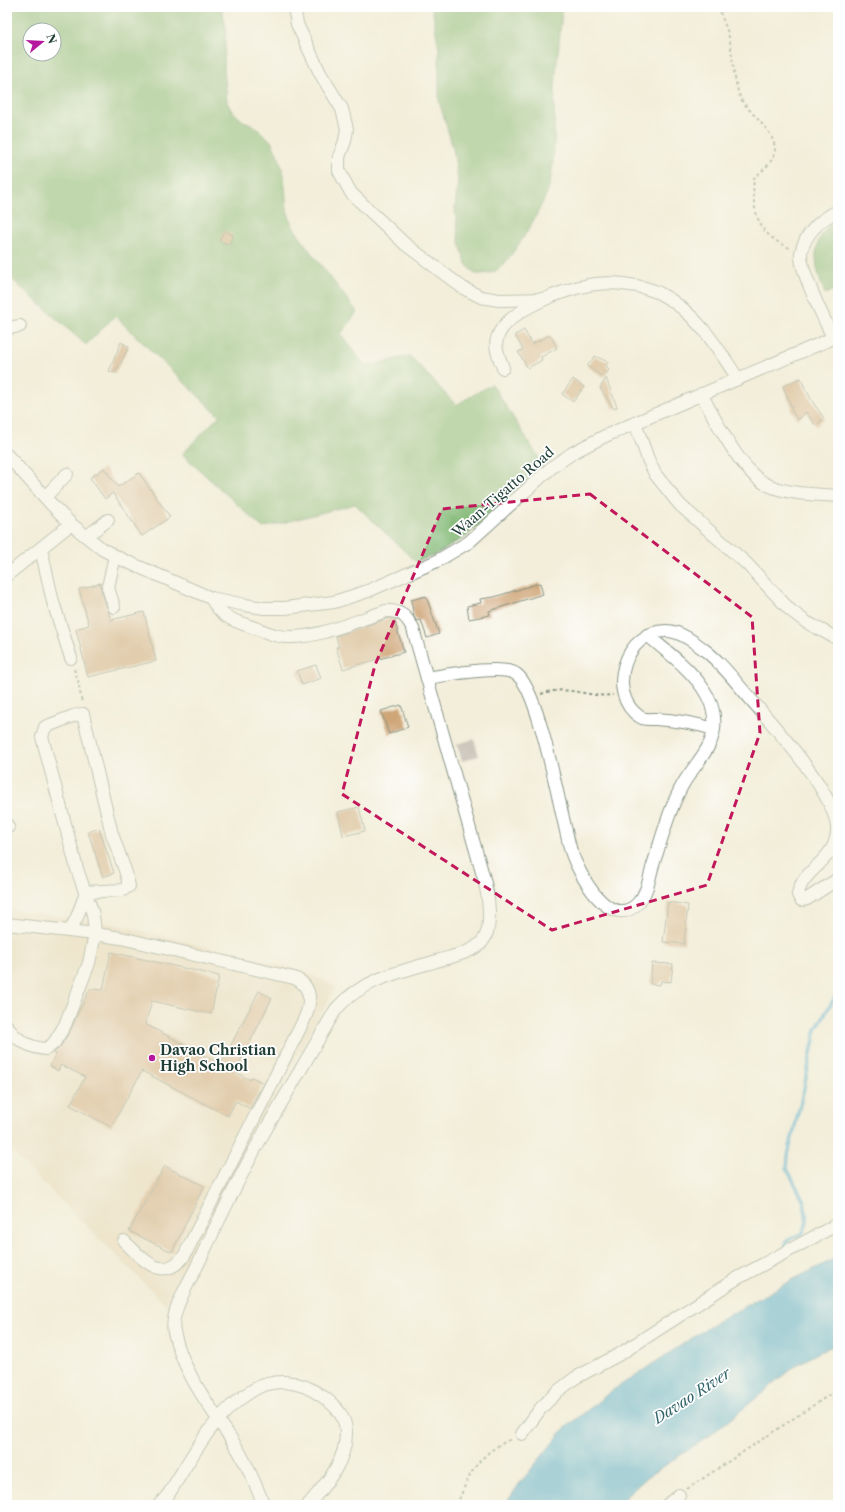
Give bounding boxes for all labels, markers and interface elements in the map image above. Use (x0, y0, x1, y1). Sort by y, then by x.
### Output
north arrow (22, 22, 62, 62)
text: N (43, 32, 60, 46)
street label: Waan-Tigatto Road (448, 443, 558, 542)
place label: Davao Christian High School (160, 1041, 277, 1075)
marker: Davao Christian High School (147, 1053, 157, 1063)
water label: Davao River (648, 1363, 735, 1428)

